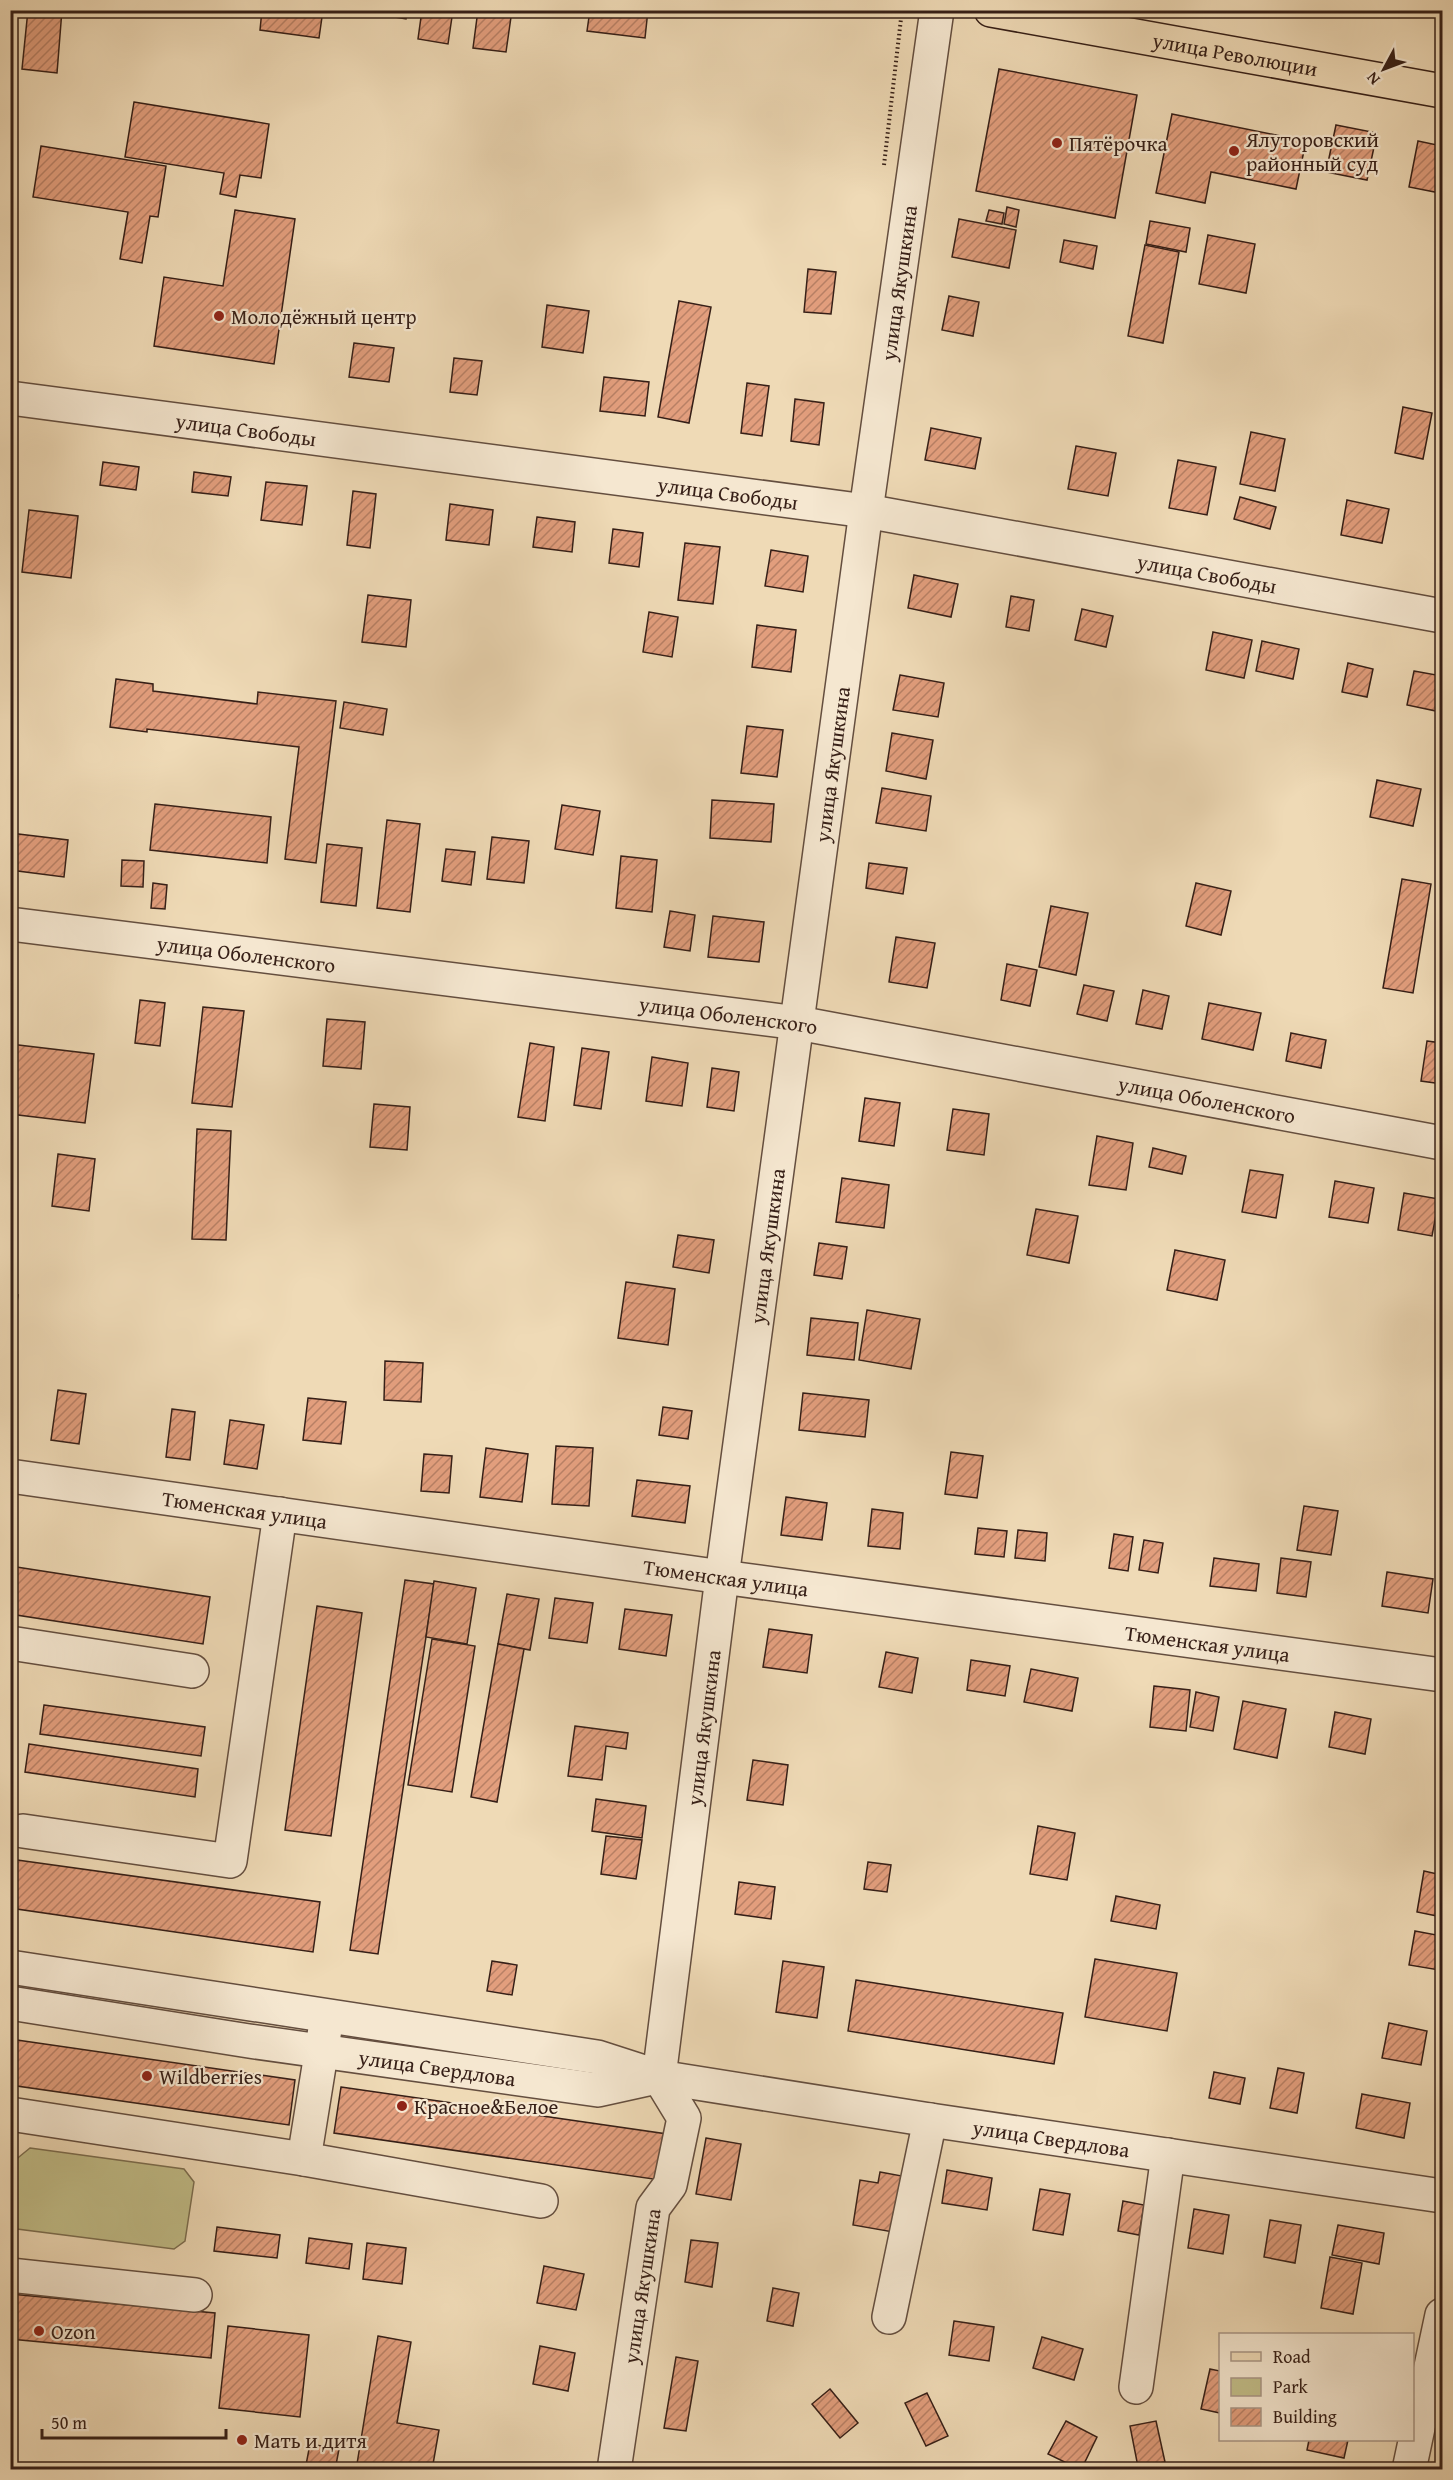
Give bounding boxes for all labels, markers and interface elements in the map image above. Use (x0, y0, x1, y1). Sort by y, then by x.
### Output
street label: улица Революции (1149, 24, 1320, 84)
north arrow (1354, 39, 1414, 99)
text: N (1360, 67, 1385, 91)
place label: Ялуторовский районный суд (1245, 124, 1379, 179)
place label: Пятёрочка (1069, 128, 1167, 159)
marker: Пятёрочка (1050, 136, 1064, 150)
marker: Ялуторовский районный суд (1227, 144, 1241, 158)
street label: улица Якушкина (872, 203, 925, 364)
place label: Молодёжный центр (231, 301, 417, 332)
marker: Молодёжный центр (212, 309, 226, 323)
street label: улица Свободы (173, 404, 318, 454)
street label: улица Свободы (655, 468, 800, 517)
street label: улица Свободы (1134, 545, 1280, 601)
street label: улица Якушкина (806, 684, 858, 845)
street label: улица Оболенского (154, 927, 337, 980)
street label: улица Оболенского (636, 988, 820, 1042)
street label: улица Оболенского (1115, 1067, 1298, 1131)
street label: улица Якушкина (741, 1166, 793, 1327)
street label: Тюменская улица (160, 1482, 329, 1536)
street label: Тюменская улица (641, 1551, 810, 1604)
street label: Тюменская улица (1123, 1616, 1292, 1670)
street label: улица Якушкина (678, 1648, 728, 1809)
street label: улица Свердлова (356, 2041, 518, 2094)
place label: Wildberries (159, 2061, 262, 2092)
marker: Wildberries (140, 2069, 154, 2083)
place label: Красное&Белое (414, 2091, 559, 2122)
marker: Красное&Белое (395, 2099, 409, 2113)
street label: улица Свердлова (970, 2111, 1132, 2165)
street label: улица Якушкина (614, 2206, 668, 2367)
place label: Ozon (51, 2316, 96, 2347)
marker: Ozon (32, 2324, 46, 2338)
legend (1219, 2333, 1414, 2441)
text: Road (1273, 2343, 1311, 2370)
text: Park (1273, 2373, 1309, 2400)
scale bar (42, 2402, 226, 2440)
text: Building (1273, 2403, 1337, 2430)
text: 50 m (51, 2409, 87, 2436)
place label: Мать и дитя (254, 2425, 367, 2456)
marker: Мать и дитя (235, 2433, 249, 2447)

